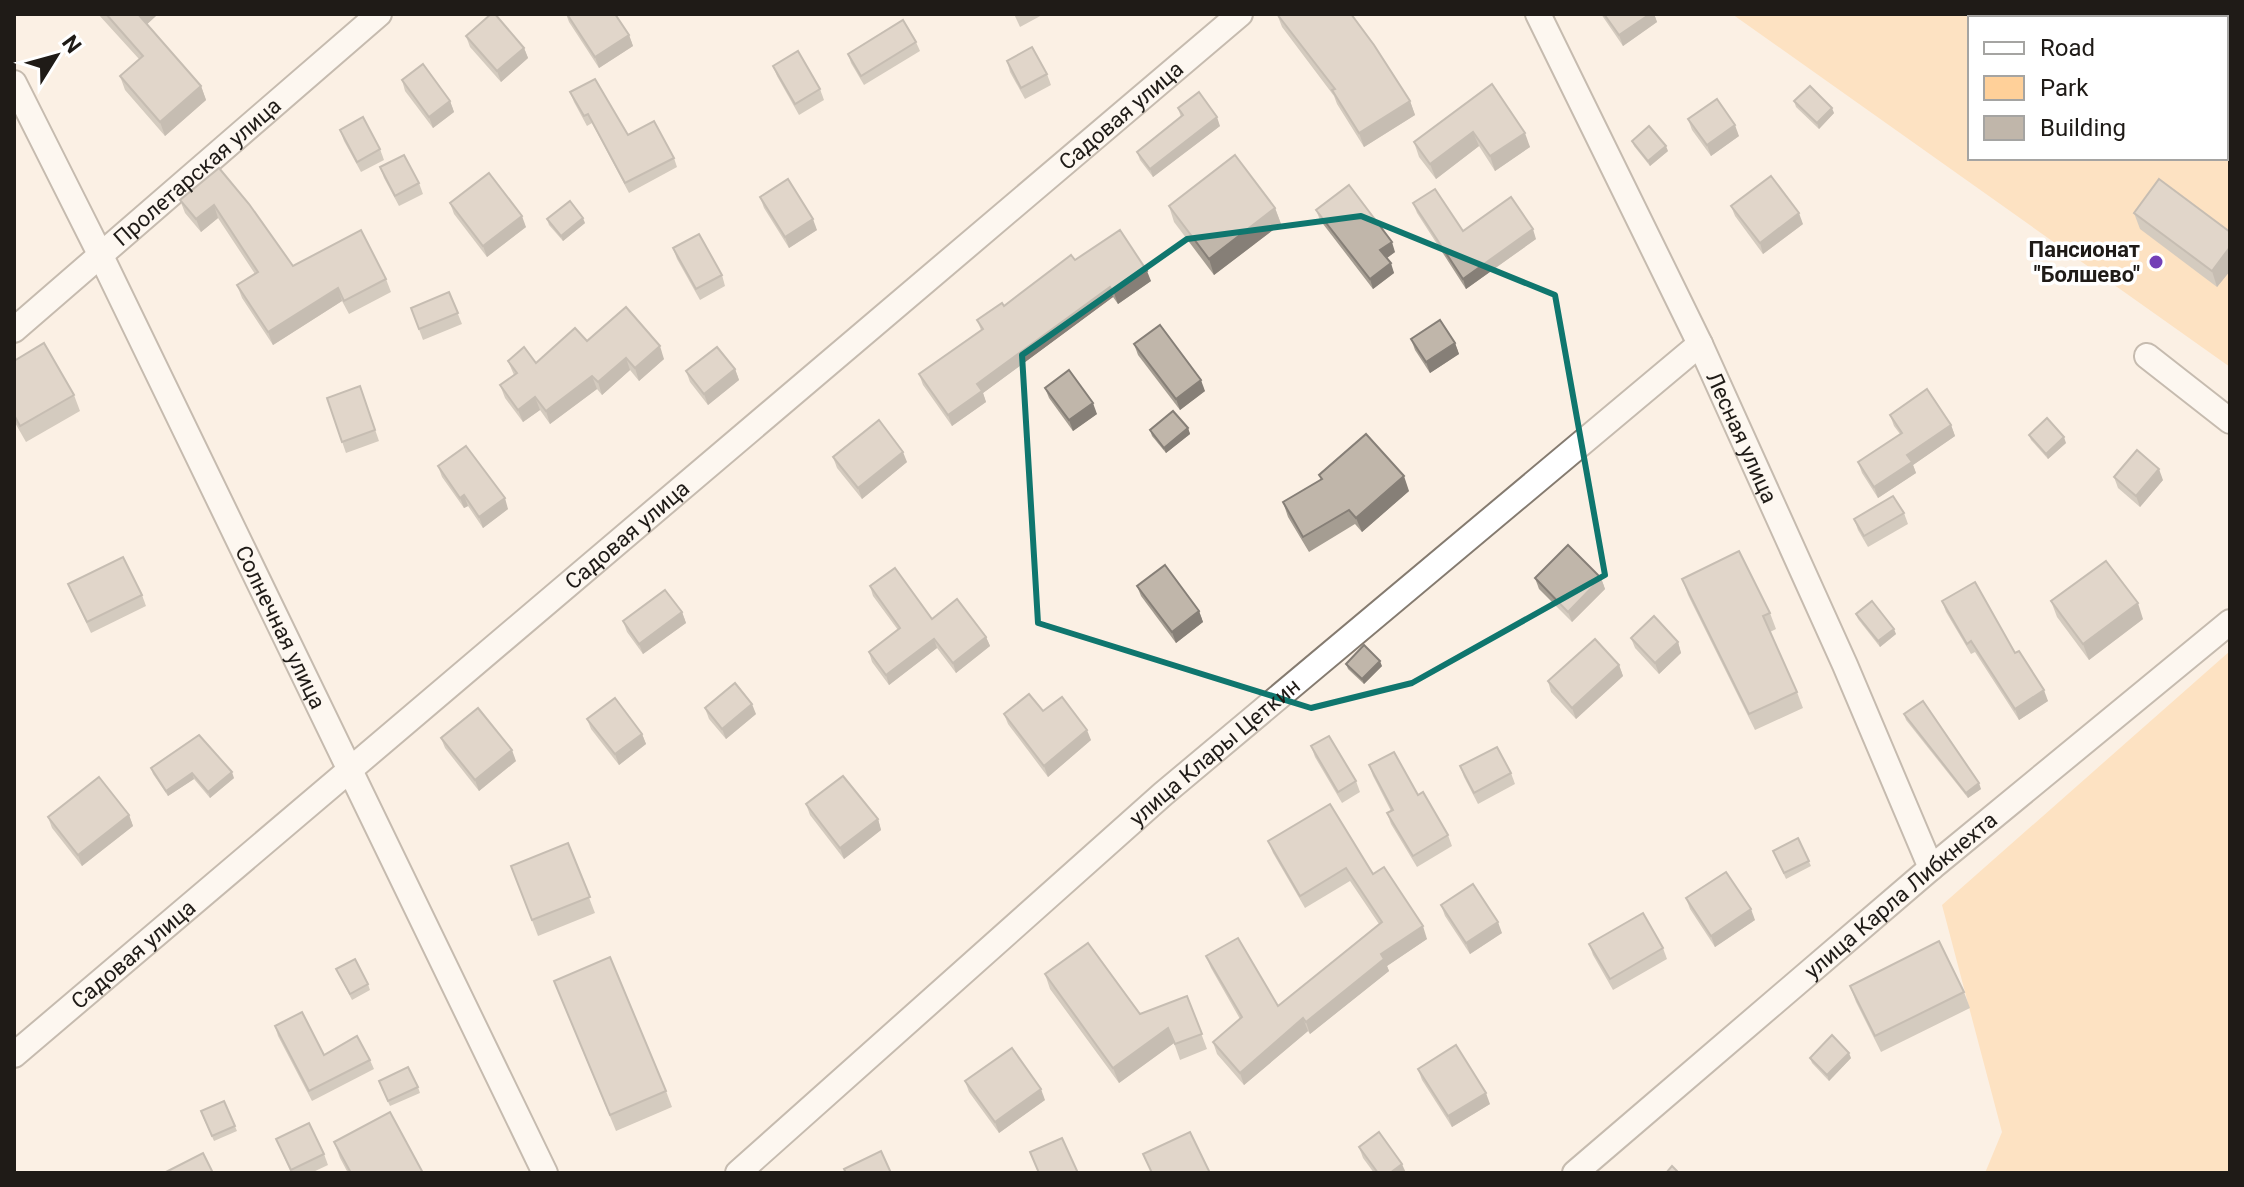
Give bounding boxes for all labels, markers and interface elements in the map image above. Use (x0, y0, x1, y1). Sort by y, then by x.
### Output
north arrow (16, 16, 96, 96)
legend (1968, 16, 2228, 160)
text: N (57, 31, 86, 58)
text: Road (2040, 34, 2095, 62)
street label: Садовая улица (1054, 56, 1188, 175)
text: Park (2040, 74, 2089, 102)
street label: Пролетарская улица (108, 93, 286, 251)
text: Building (2040, 114, 2126, 142)
place label: Пансионат "Болшево" (2029, 237, 2140, 287)
marker: Пансионат "Болшево" (2147, 253, 2165, 271)
street label: Лесная улица (1702, 368, 1783, 507)
street label: Садовая улица (560, 475, 694, 594)
street label: Солнечная улица (231, 541, 331, 713)
street label: улица Клары Цеткин (1124, 673, 1305, 831)
street label: улица Карла Либкнехта (1799, 807, 2002, 983)
street label: Садовая улица (66, 894, 200, 1014)

